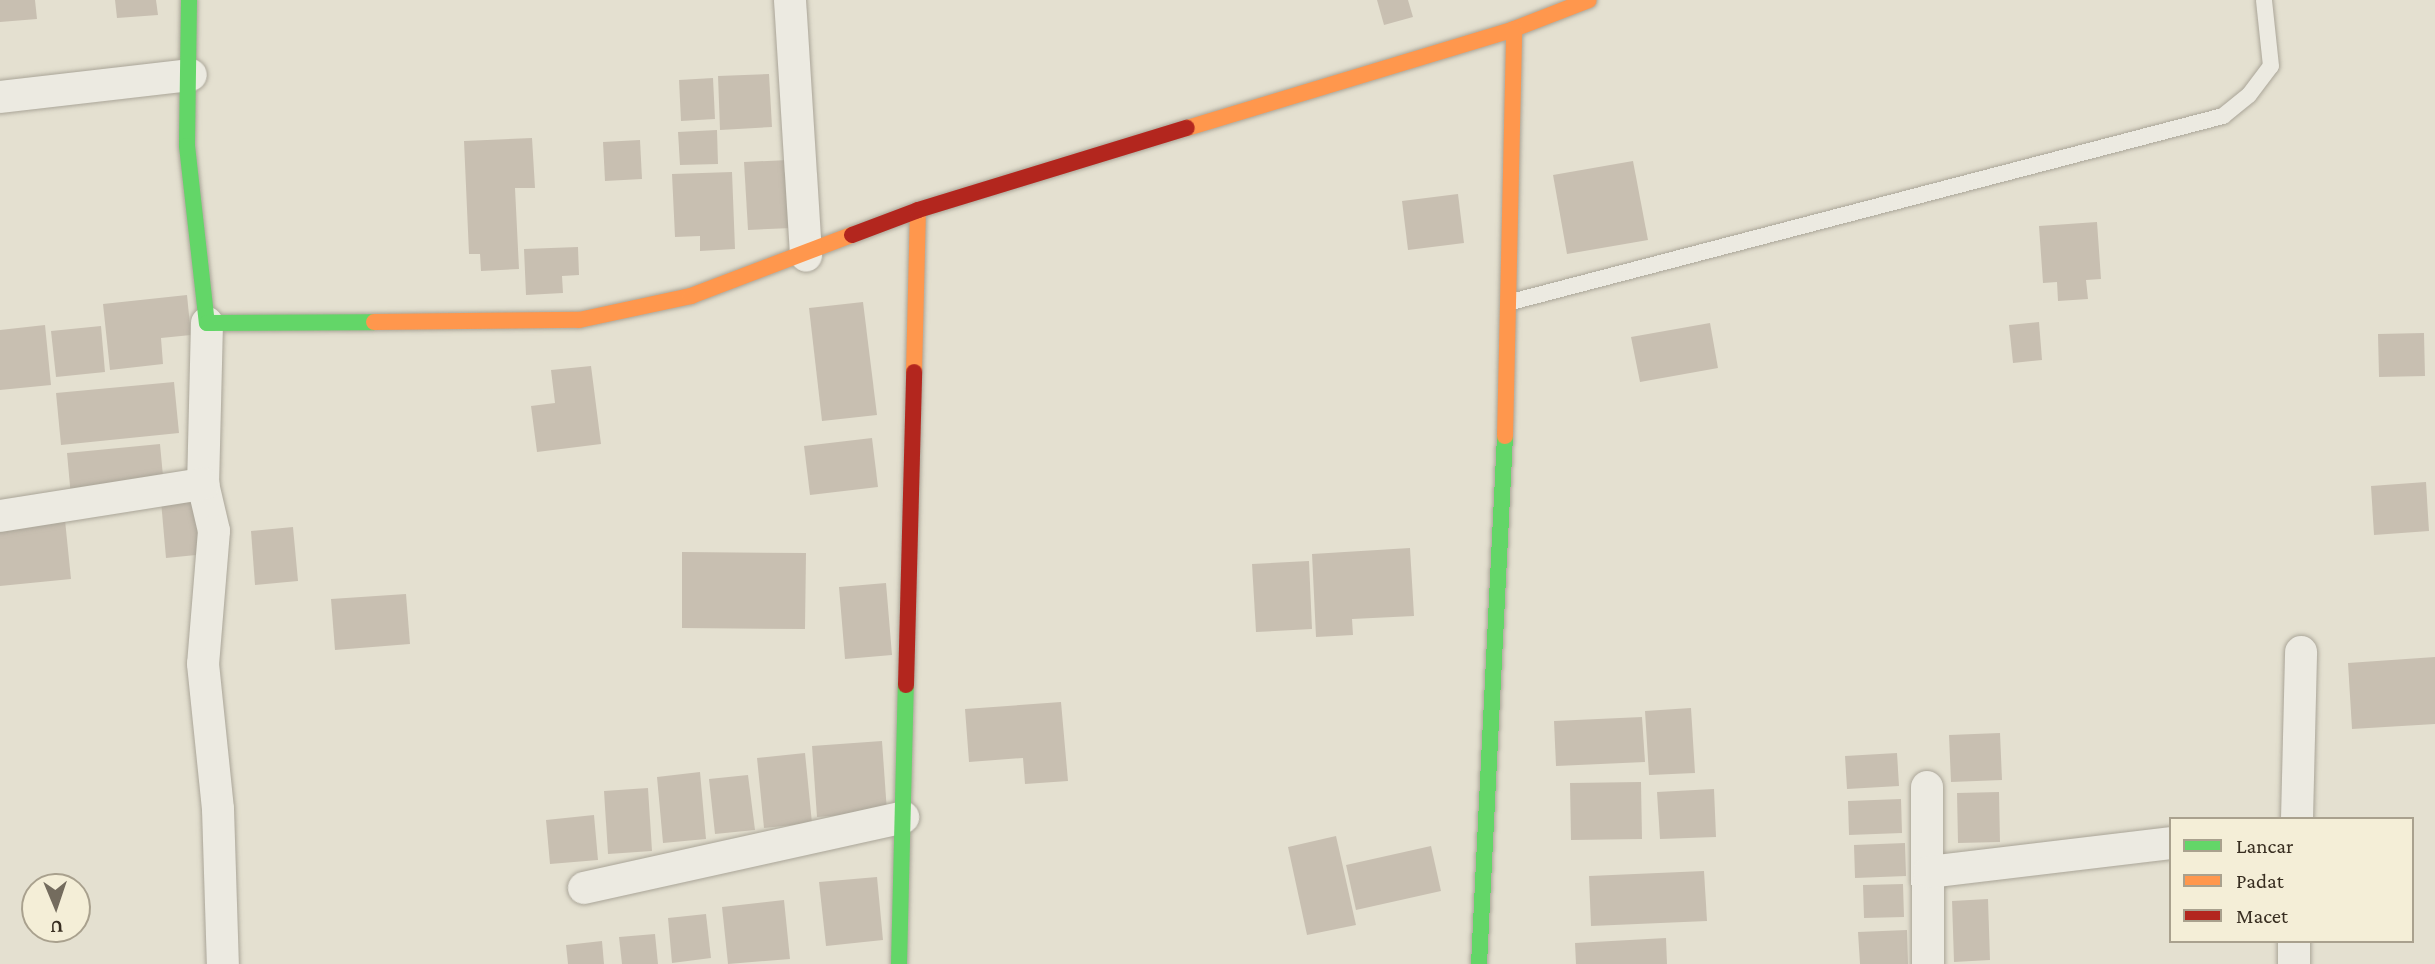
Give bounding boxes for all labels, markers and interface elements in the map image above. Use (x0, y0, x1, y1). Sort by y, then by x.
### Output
legend (2169, 817, 2414, 943)
text: Lancar (2236, 834, 2293, 858)
text: Padat (2236, 869, 2284, 893)
north arrow (21, 873, 91, 943)
text: Macet (2236, 904, 2288, 928)
text: U (50, 917, 64, 938)

